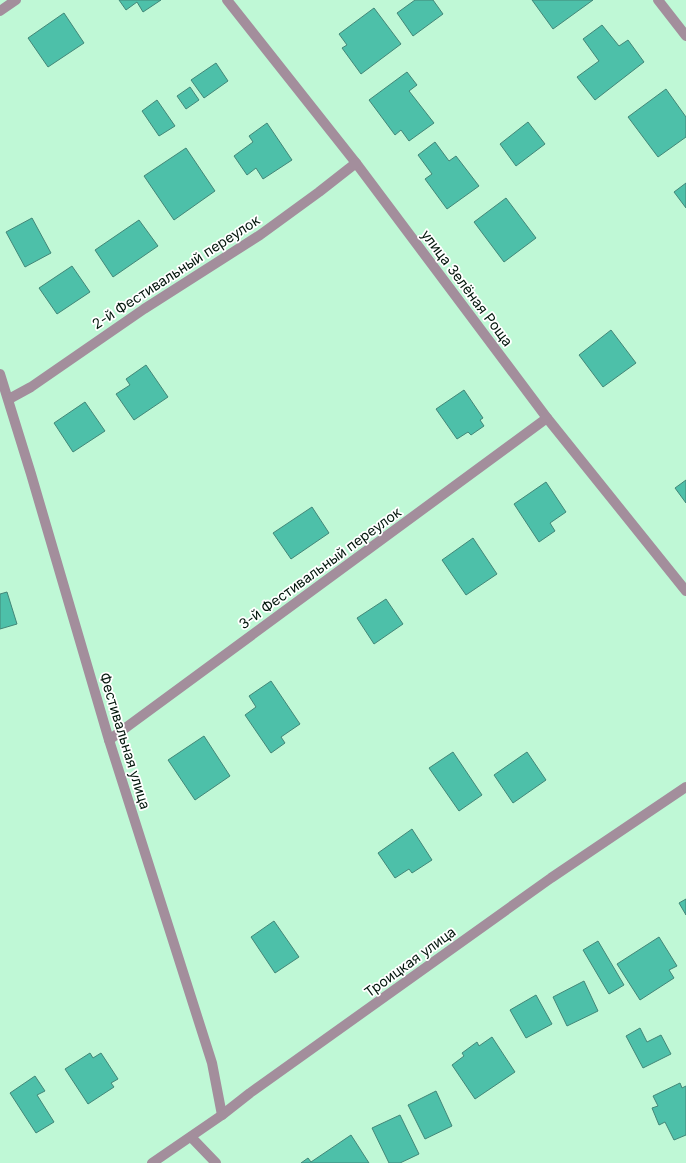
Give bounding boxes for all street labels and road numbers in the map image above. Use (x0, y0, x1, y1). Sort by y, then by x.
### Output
street label: 2-й Фестивальный переулок (89, 211, 263, 332)
street label: улица Зелёная Роща (418, 226, 517, 349)
street label: 3-й Фестивальный переулок (235, 503, 405, 632)
street label: Фестивальная улица (97, 670, 154, 811)
street label: Троицкая улица (361, 923, 459, 1000)

